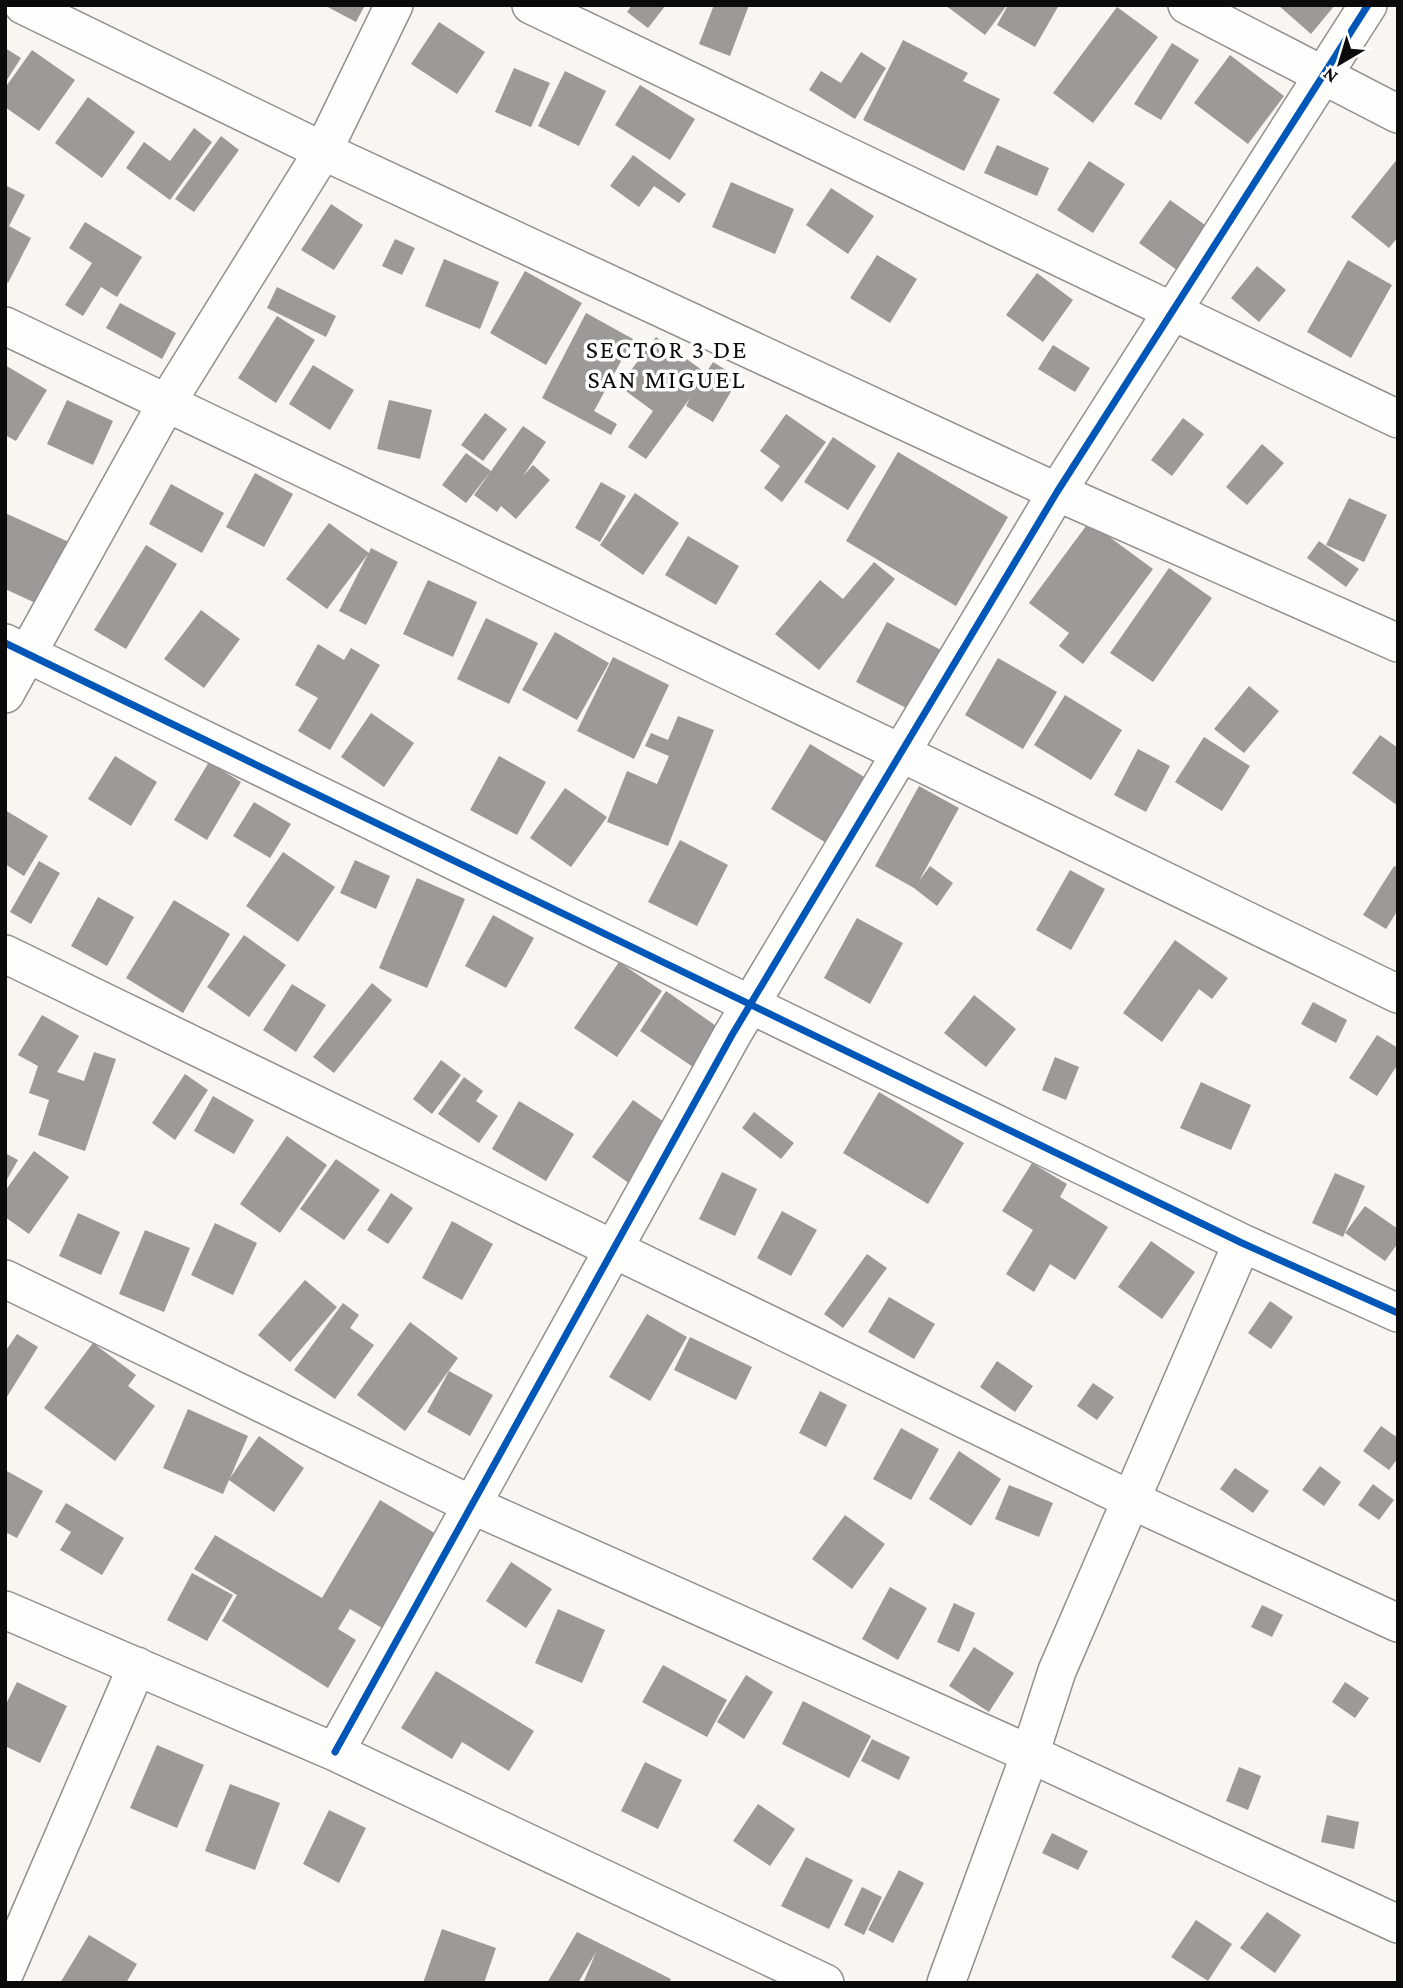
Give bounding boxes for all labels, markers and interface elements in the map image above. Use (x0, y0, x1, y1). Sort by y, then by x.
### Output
north arrow (1305, 28, 1375, 98)
text: N (1318, 64, 1341, 88)
district label: SECTOR 3 DE SAN MIGUEL (586, 335, 748, 394)

